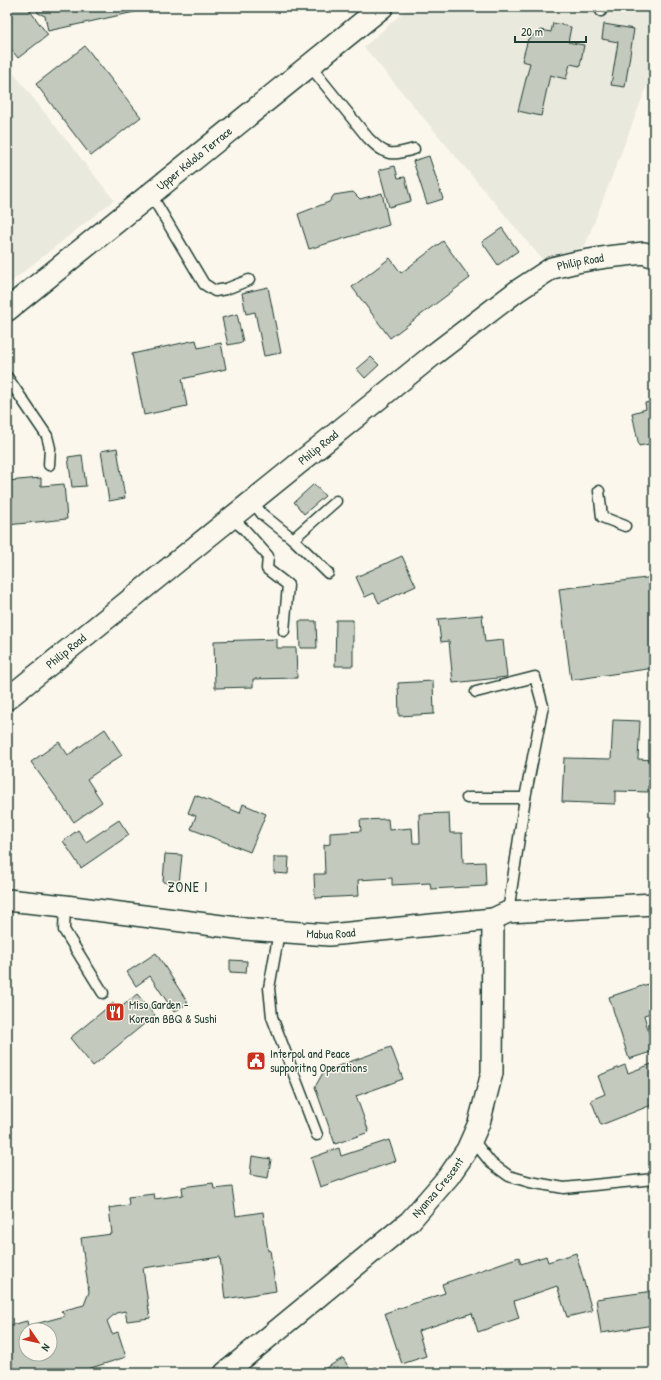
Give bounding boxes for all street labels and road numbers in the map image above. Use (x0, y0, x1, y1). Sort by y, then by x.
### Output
street label: Upper Kololo Terrace (153, 122, 236, 194)
street label: Philip Road (555, 249, 605, 275)
street label: Philip Road (294, 426, 342, 469)
street label: Philip Road (42, 629, 90, 672)
street label: Mabua Road (306, 923, 356, 943)
street label: Nyanza Crescent (408, 1153, 468, 1221)

